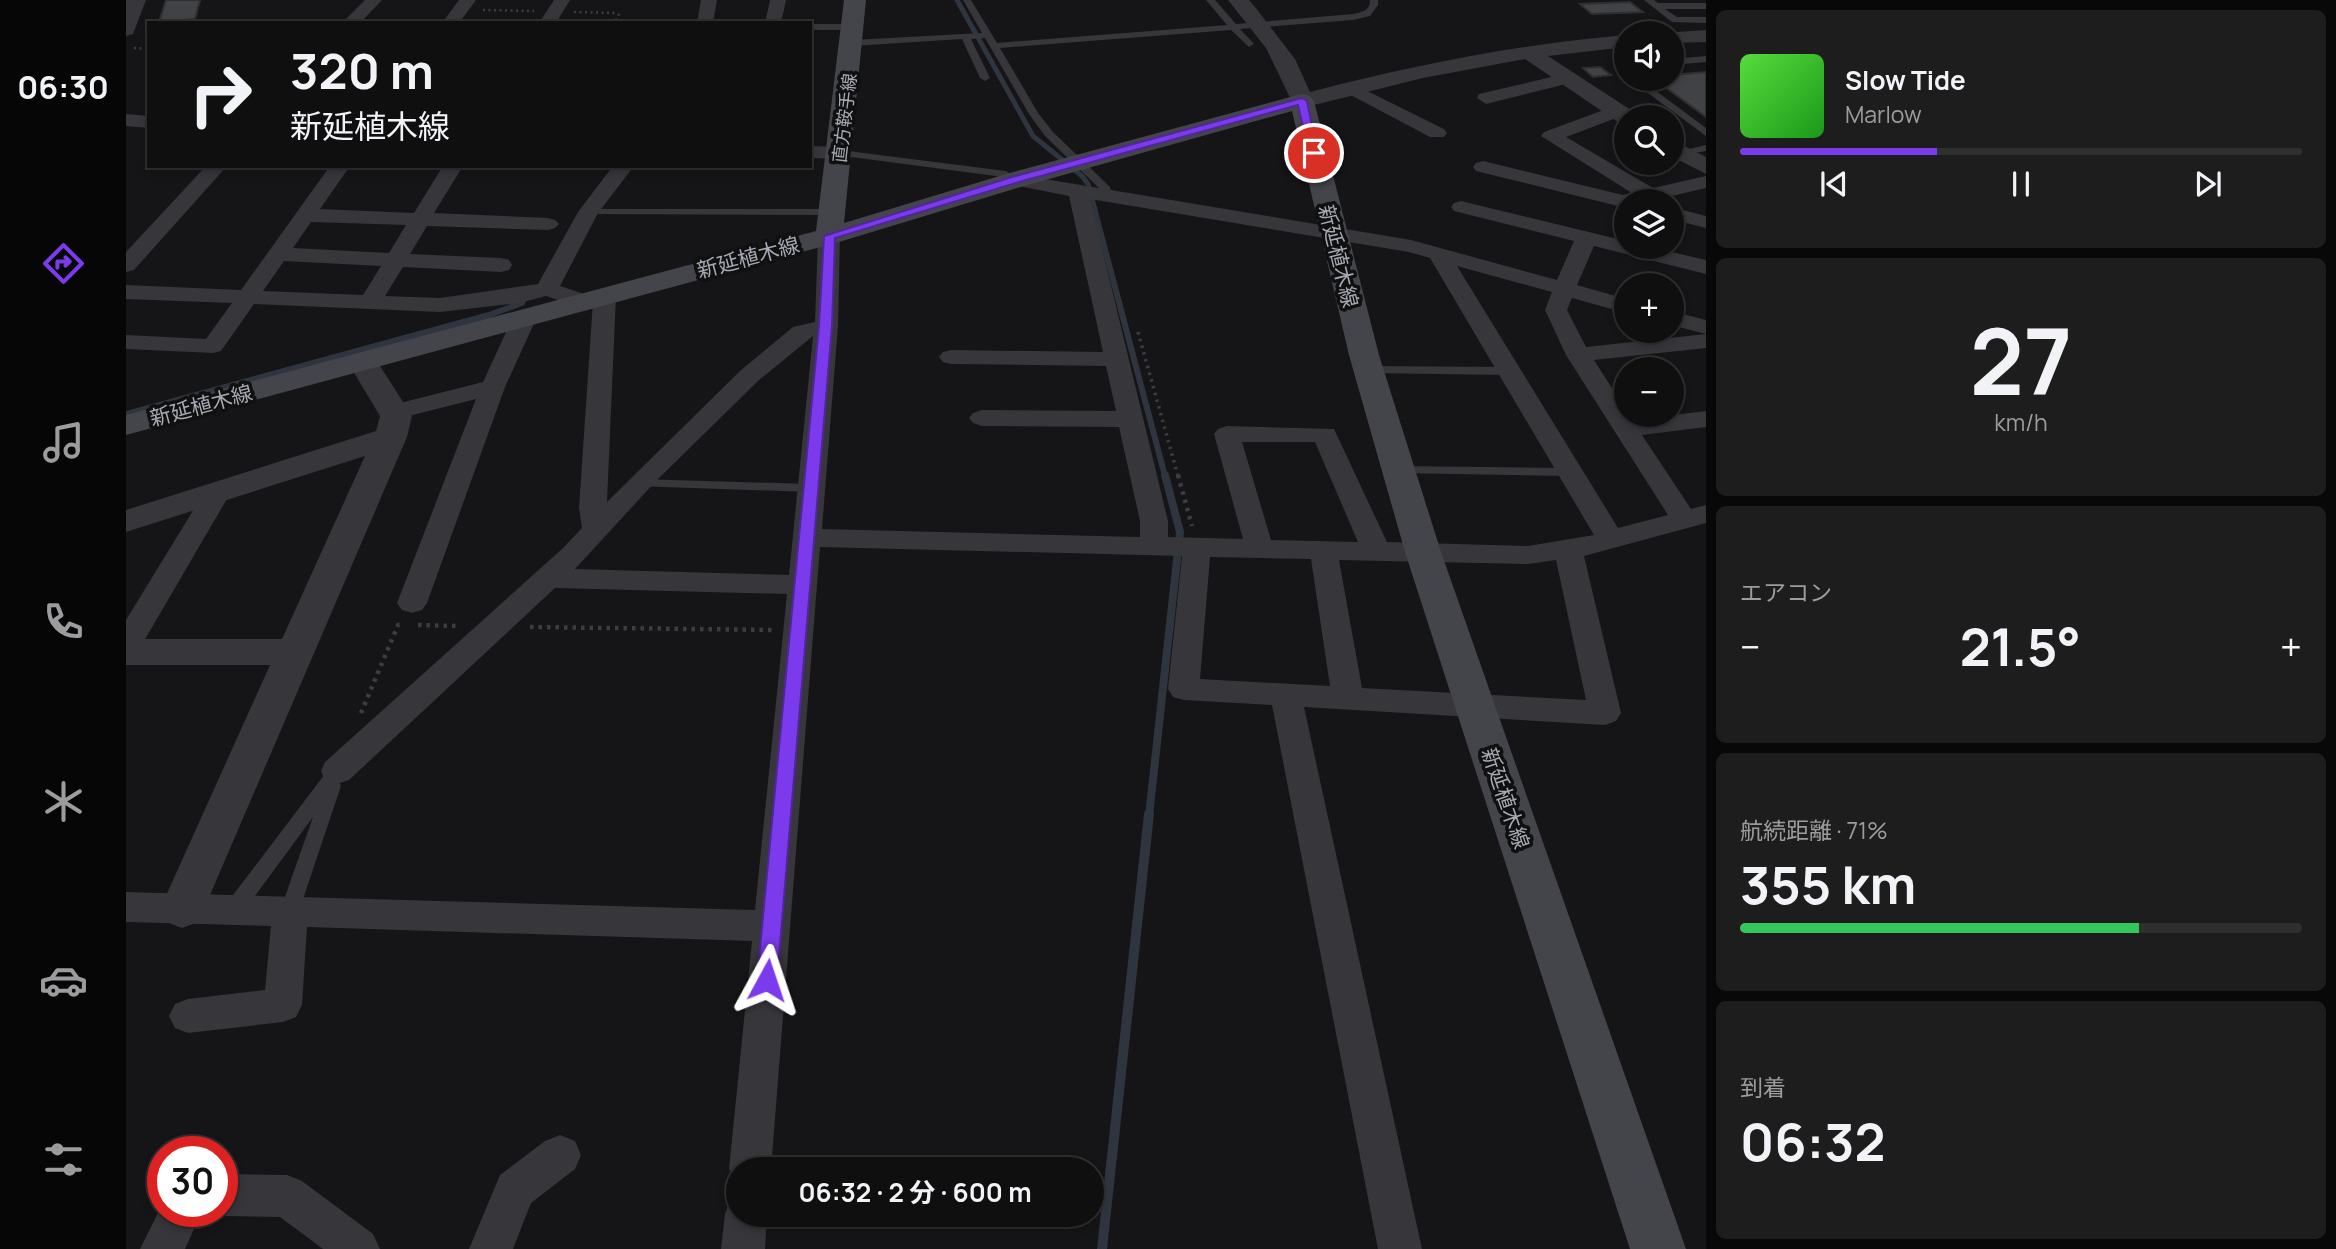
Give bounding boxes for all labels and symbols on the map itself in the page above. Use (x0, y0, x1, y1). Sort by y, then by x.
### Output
street label: 直方鞍手線 (827, 72, 861, 164)
pin (1284, 123, 1344, 183)
street label: 新延植木線 (1313, 202, 1365, 310)
street label: 新延植木線 (694, 230, 802, 284)
street label: 新延植木線 (147, 378, 255, 432)
street label: 新延植木線 (1476, 744, 1536, 852)
position arrow (730, 943, 804, 1017)
speed limit sign: 30 (147, 1136, 238, 1227)

